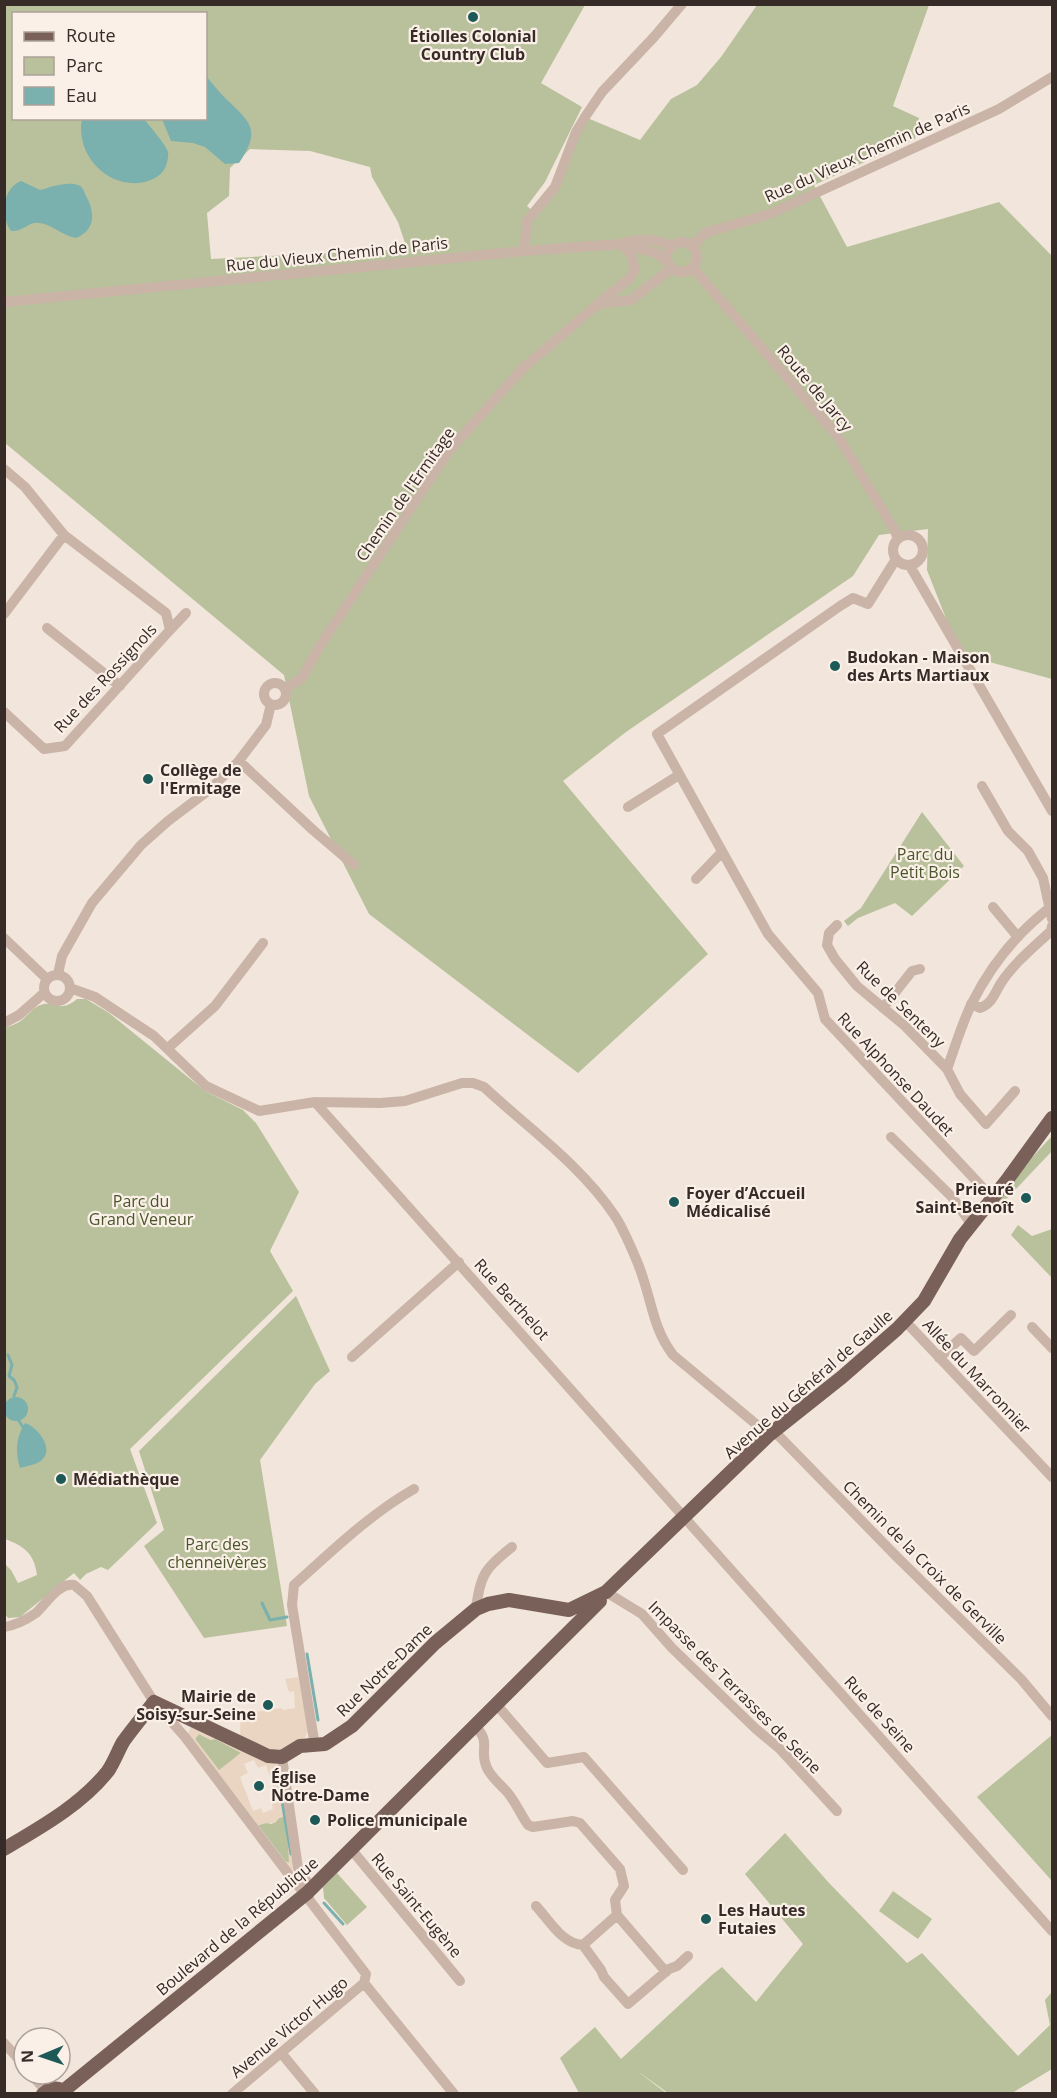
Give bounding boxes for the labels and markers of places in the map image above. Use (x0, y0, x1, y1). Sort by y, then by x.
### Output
marker: Étiolles Colonial Country Club (466, 10, 480, 24)
place label: Étiolles Colonial Country Club (410, 25, 536, 65)
place label: Budokan - Maison des Arts Martiaux (847, 646, 990, 686)
marker: Budokan - Maison des Arts Martiaux (828, 659, 842, 673)
place label: Collège de l'Ermitage (160, 759, 242, 799)
marker: Collège de l'Ermitage (141, 772, 155, 786)
place label: Prieuré Saint-Benoît (916, 1178, 1014, 1218)
place label: Foyer d’Accueil Médicalisé (686, 1182, 805, 1222)
marker: Prieuré Saint-Benoît (1019, 1191, 1033, 1205)
marker: Foyer d’Accueil Médicalisé (667, 1195, 681, 1209)
place label: Médiathèque (73, 1468, 179, 1490)
marker: Médiathèque (54, 1472, 68, 1486)
place label: Mairie de Soisy-sur-Seine (136, 1685, 256, 1725)
marker: Mairie de Soisy-sur-Seine (261, 1698, 275, 1712)
place label: Église Notre-Dame (271, 1766, 369, 1806)
marker: Église Notre-Dame (252, 1779, 266, 1793)
place label: Police municipale (327, 1809, 467, 1831)
marker: Police municipale (308, 1813, 322, 1827)
place label: Les Hautes Futaies (718, 1899, 805, 1939)
marker: Les Hautes Futaies (699, 1912, 713, 1926)

